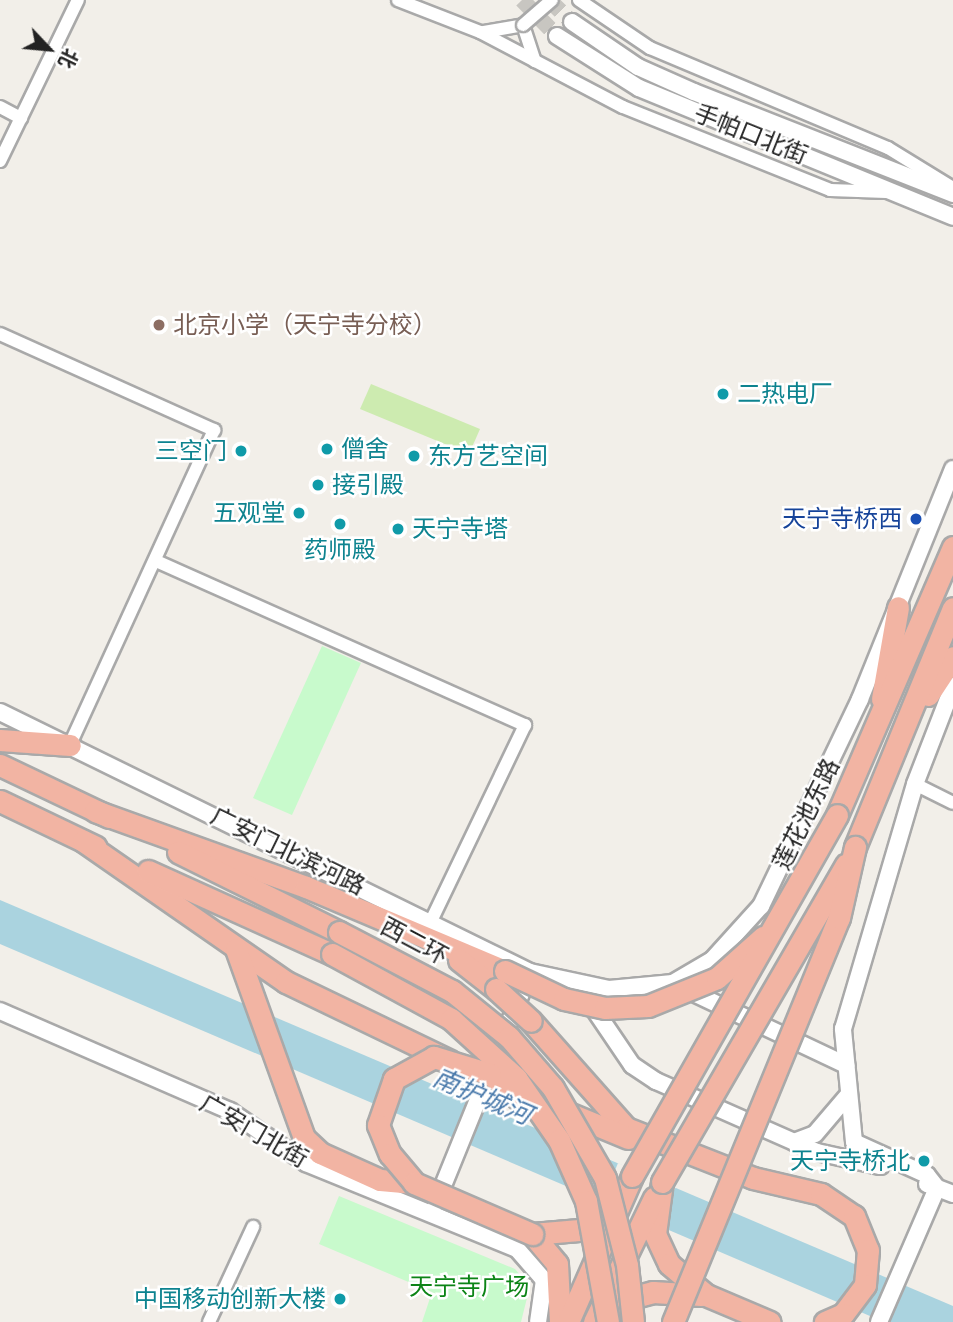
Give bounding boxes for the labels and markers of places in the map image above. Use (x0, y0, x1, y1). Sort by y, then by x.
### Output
place label: 北京小学（天宁寺分校） (173, 311, 437, 339)
marker: 北京小学（天宁寺分校） (151, 317, 167, 333)
place label: 二热电厂 (737, 380, 833, 408)
marker: 二热电厂 (715, 386, 731, 402)
place label: 僧舍 (341, 435, 389, 463)
place label: 三空门 (155, 437, 227, 465)
marker: 僧舍 (319, 441, 335, 457)
place label: 东方艺空间 (428, 442, 548, 470)
marker: 三空门 (233, 443, 249, 459)
marker: 东方艺空间 (406, 448, 422, 464)
place label: 接引殿 (332, 471, 404, 499)
marker: 接引殿 (310, 477, 326, 493)
place label: 五观堂 (213, 499, 285, 527)
marker: 五观堂 (291, 505, 307, 521)
place label: 天宁寺桥西 (782, 505, 902, 533)
marker: 天宁寺桥西 (908, 511, 924, 527)
place label: 天宁寺塔 (412, 515, 508, 543)
marker: 药师殿 (332, 516, 348, 532)
marker: 天宁寺塔 (390, 521, 406, 537)
place label: 药师殿 (304, 536, 376, 564)
place label: 天宁寺桥北 (790, 1147, 910, 1175)
marker: 天宁寺桥北 (916, 1153, 932, 1169)
place label: 中国移动创新大楼 (134, 1285, 326, 1313)
marker: 中国移动创新大楼 (332, 1291, 348, 1307)

